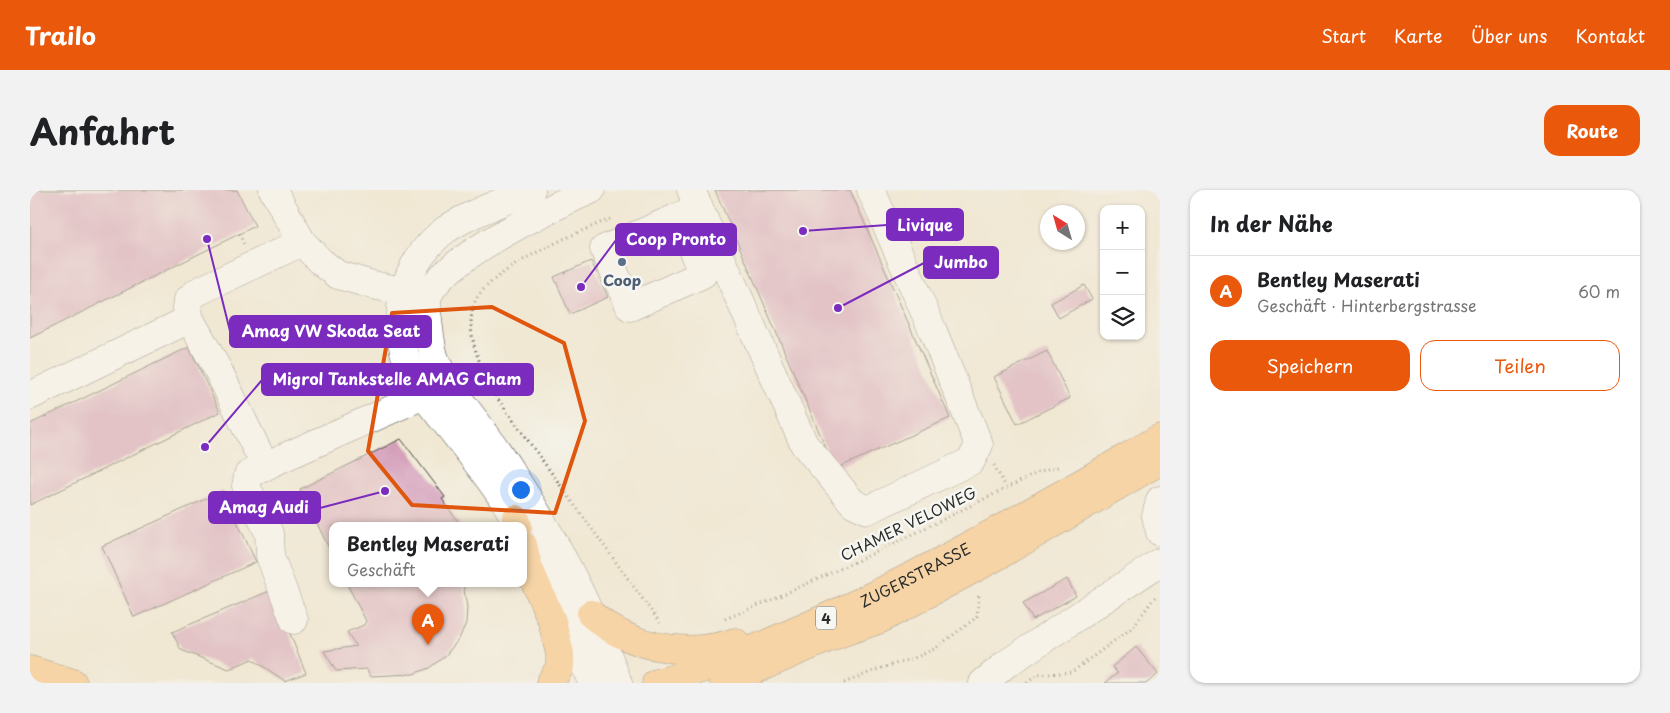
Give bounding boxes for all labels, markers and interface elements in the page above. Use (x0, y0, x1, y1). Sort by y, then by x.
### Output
text: Trailo (25, 17, 96, 53)
text: Start (1321, 22, 1366, 49)
text: Karte (1394, 22, 1443, 49)
text: Über uns (1471, 22, 1547, 49)
text: Kontakt (1575, 22, 1645, 49)
text: Anfahrt (30, 104, 175, 157)
button: Route (1544, 105, 1640, 156)
north arrow (1040, 205, 1085, 250)
map controls (1100, 205, 1145, 340)
button: + (1100, 205, 1145, 250)
text: In der Nähe (1210, 207, 1332, 239)
callout: Livique (887, 209, 963, 240)
text: Livique (897, 212, 953, 236)
callout: Coop Pronto (616, 224, 736, 255)
text: Coop Pronto (626, 226, 726, 250)
callout: Jumbo (924, 247, 998, 278)
text: Jumbo (934, 249, 988, 273)
button: − (1100, 250, 1145, 295)
marker: Coop (616, 256, 628, 268)
text: Bentley Maserati (1257, 265, 1420, 293)
place label: Coop (603, 268, 641, 291)
text: A (1220, 279, 1232, 303)
text: 60 m (1578, 279, 1620, 303)
text: Geschäft · Hinterbergstrasse (1257, 293, 1477, 317)
button: layers (1100, 295, 1145, 340)
callout: Amag VW Skoda Seat (230, 316, 431, 347)
text: Amag VW Skoda Seat (242, 318, 421, 342)
button: Speichern (1210, 340, 1410, 391)
button: Teilen (1420, 340, 1620, 391)
callout: Migrol Tankstelle AMAG Cham (262, 364, 533, 395)
text: Migrol Tankstelle AMAG Cham (273, 366, 521, 390)
your location (508, 477, 534, 503)
street label: CHAMER VELOWEG (836, 480, 980, 566)
callout: Amag Audi (209, 492, 320, 523)
text: Amag Audi (219, 494, 309, 518)
popup (329, 522, 527, 587)
text: Bentley Maserati (347, 529, 509, 557)
street label: ZUGERSTRASSE (855, 536, 974, 612)
text: Geschäft (347, 557, 416, 581)
pin: A (412, 604, 444, 645)
road number: 4 (816, 606, 836, 629)

